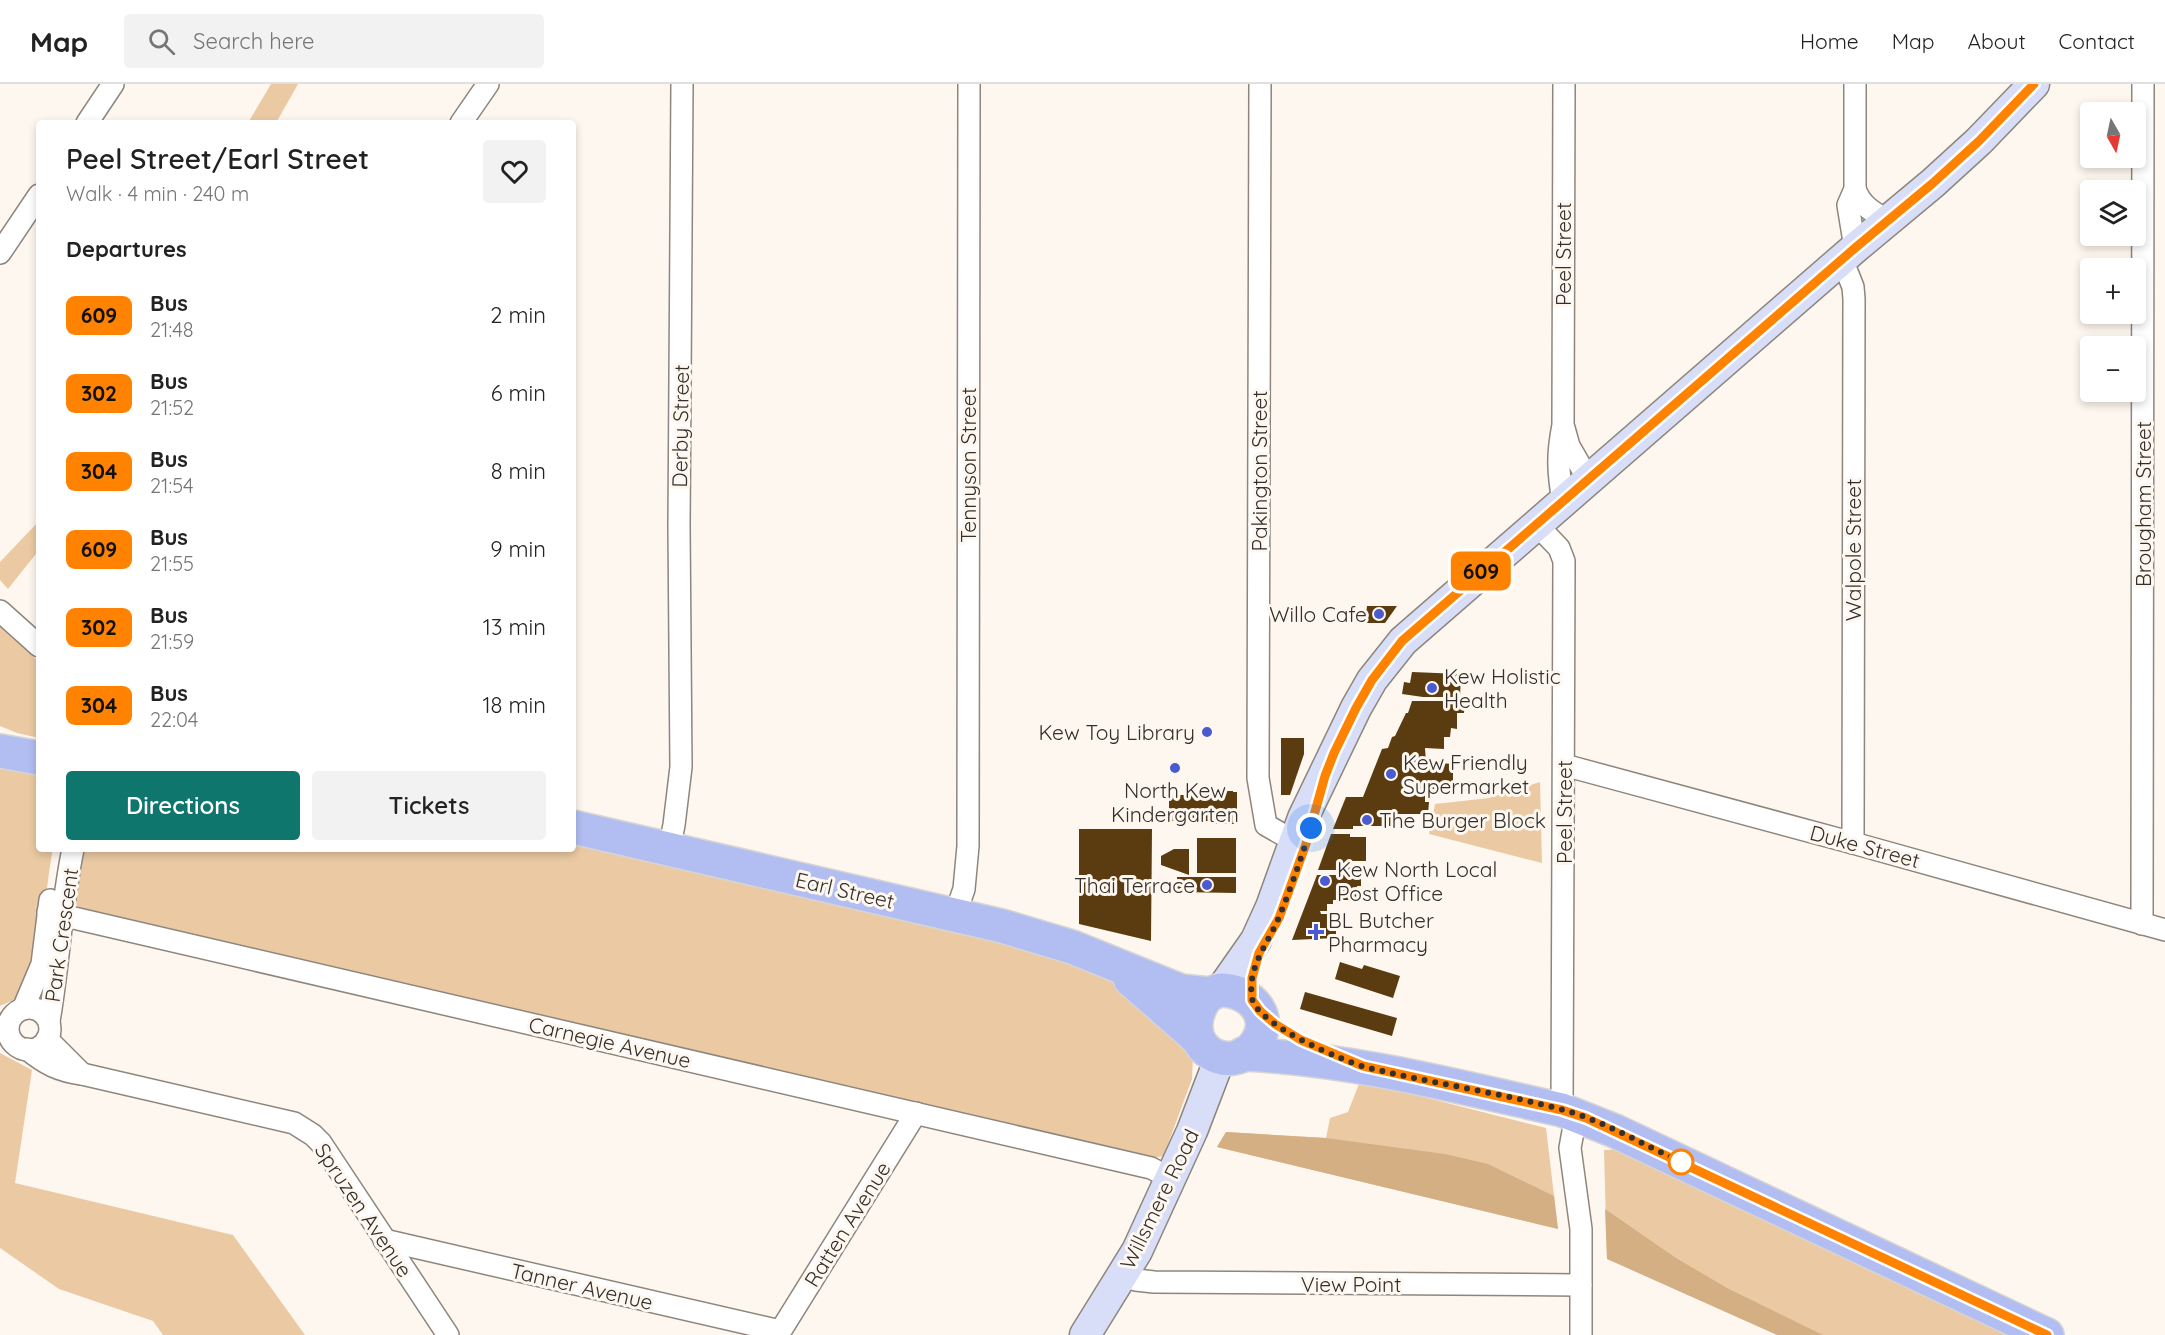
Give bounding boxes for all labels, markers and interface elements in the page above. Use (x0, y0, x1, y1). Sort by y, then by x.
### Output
search box (124, 14, 544, 68)
text: Map (30, 24, 88, 59)
icon: search (145, 25, 178, 58)
text: Search here (193, 27, 315, 55)
text: Home (1800, 28, 1859, 54)
text: Map (1892, 28, 1935, 54)
text: About (1968, 28, 2026, 54)
text: Contact (2059, 28, 2135, 54)
north arrow (2080, 102, 2146, 168)
map controls (2080, 102, 2146, 402)
button: heart (483, 140, 546, 203)
text: Peel Street/Earl Street (66, 141, 369, 176)
button: layers (2080, 180, 2146, 246)
text: Walk · 4 min · 240 m (66, 181, 249, 206)
street label: Peel Street (1550, 202, 1576, 306)
text: Departures (66, 235, 187, 263)
button: + (2080, 258, 2146, 324)
text: Bus (150, 289, 188, 317)
text: 2 min (490, 301, 546, 329)
text: 609 (81, 302, 117, 328)
text: 21:48 (150, 317, 194, 342)
button: − (2080, 336, 2146, 402)
street label: Derby Street (666, 364, 694, 488)
text: Bus (150, 367, 188, 395)
text: 6 min (491, 379, 546, 407)
text: 302 (81, 380, 117, 406)
street label: Tennyson Street (955, 387, 981, 543)
street label: Pakington Street (1246, 390, 1272, 552)
text: 21:52 (150, 395, 194, 420)
street label: Brougham Street (2130, 421, 2156, 587)
text: Bus (150, 445, 188, 473)
text: 8 min (491, 457, 546, 485)
text: 304 (81, 458, 117, 484)
text: 21:54 (150, 473, 194, 498)
street label: Walpole Street (1840, 479, 1866, 621)
text: Bus (150, 523, 188, 551)
text: 9 min (490, 535, 546, 563)
text: 609 (81, 536, 117, 562)
text: 21:55 (150, 551, 194, 576)
line badge: 609 (1446, 552, 1516, 590)
text: 609 (1463, 558, 1499, 584)
text: Bus (150, 601, 188, 629)
place label: Willo Cafe (1269, 601, 1367, 627)
marker: Willo Cafe (1372, 607, 1386, 621)
text: 13 min (483, 613, 546, 641)
text: 302 (81, 614, 117, 640)
text: 21:59 (150, 629, 194, 654)
place label: Kew Holistic Health (1444, 663, 1561, 713)
text: Bus (150, 679, 188, 707)
marker: Kew Holistic Health (1425, 681, 1439, 695)
text: 18 min (482, 691, 546, 719)
text: 304 (81, 692, 117, 718)
text: 22:04 (150, 707, 198, 732)
place label: Kew Toy Library (1038, 719, 1195, 745)
marker: Kew Toy Library (1200, 725, 1214, 739)
place label: Kew Friendly Supermarket (1403, 749, 1529, 799)
street label: Peel Street (1551, 760, 1577, 864)
marker: North Kew Kindergarten (1168, 761, 1182, 775)
marker: Kew Friendly Supermarket (1384, 767, 1398, 781)
button: Directions (66, 771, 300, 840)
button: Tickets (312, 771, 546, 840)
place label: North Kew Kindergarten (1111, 777, 1239, 827)
place label: The Burger Block (1379, 807, 1546, 833)
your location (1296, 813, 1326, 843)
marker: The Burger Block (1360, 813, 1374, 827)
street label: Duke Street (1807, 819, 1923, 873)
place label: Kew North Local Post Office (1337, 856, 1497, 906)
street label: Park Crescent (39, 866, 83, 1004)
street label: Earl Street (793, 866, 897, 914)
place label: Thai Terrace (1074, 872, 1195, 898)
marker: Kew North Local Post Office (1318, 874, 1332, 888)
marker: Thai Terrace (1200, 878, 1214, 892)
place label: BL Butcher Pharmacy (1328, 907, 1434, 957)
marker: BL Butcher Pharmacy (1309, 925, 1323, 939)
street label: Carnegie Avenue (526, 1011, 694, 1073)
street label: Willsmere Road (1114, 1125, 1204, 1273)
street label: Spruzen Avenue (310, 1138, 418, 1282)
unlabelled marker (1668, 1149, 1694, 1175)
street label: Ratten Avenue (798, 1157, 896, 1291)
street label: Tanner Avenue (508, 1257, 656, 1315)
street label: View Point (1301, 1271, 1401, 1297)

